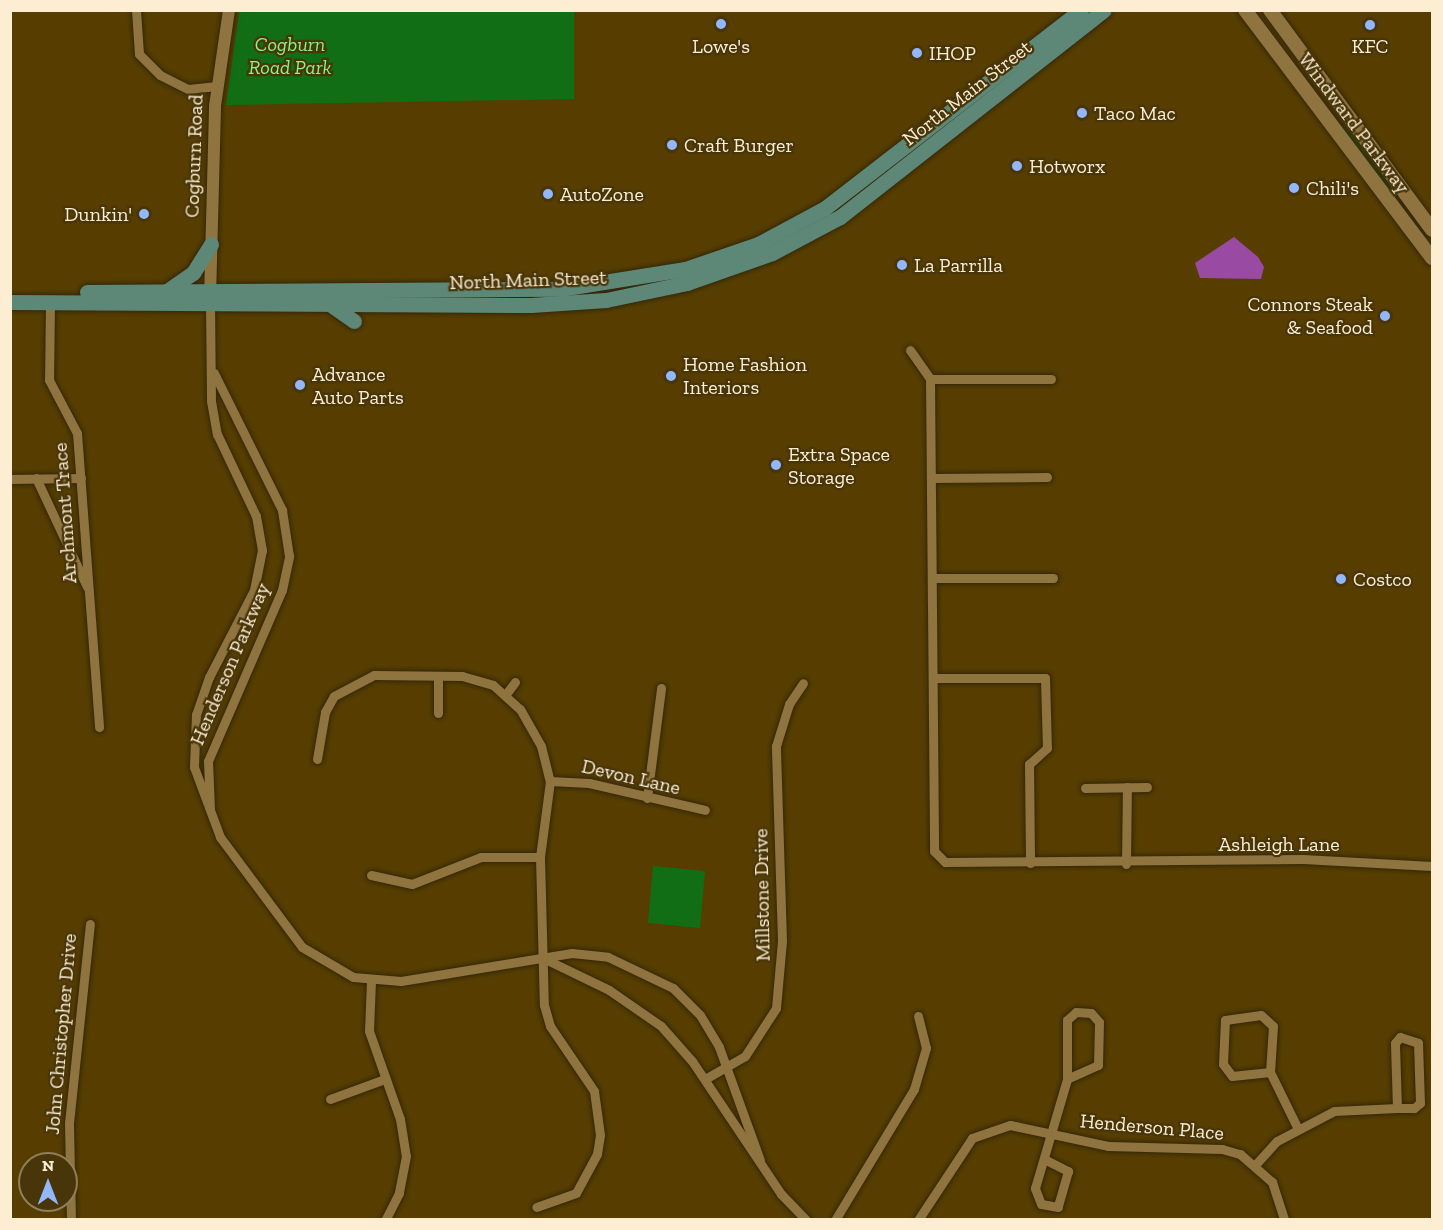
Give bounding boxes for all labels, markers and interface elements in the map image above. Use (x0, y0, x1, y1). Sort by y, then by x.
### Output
marker: Lowe's (714, 17, 728, 31)
marker: KFC (1363, 18, 1377, 32)
park label: Cogburn Road Park (249, 33, 331, 80)
place label: Lowe's (692, 34, 750, 58)
place label: KFC (1352, 34, 1388, 58)
street label: North Main Street (898, 35, 1036, 151)
place label: IHOP (929, 41, 976, 65)
marker: IHOP (910, 46, 924, 60)
street label: Windward Parkway (1293, 48, 1415, 198)
street label: Cogburn Road (180, 94, 208, 218)
place label: Taco Mac (1094, 101, 1176, 125)
marker: Taco Mac (1075, 106, 1089, 120)
place label: Craft Burger (684, 133, 794, 157)
marker: Craft Burger (665, 138, 679, 152)
place label: Hotworx (1029, 154, 1105, 178)
marker: Hotworx (1010, 159, 1024, 173)
place label: Chili's (1306, 176, 1359, 200)
marker: Chili's (1287, 181, 1301, 195)
place label: AutoZone (560, 182, 644, 206)
marker: AutoZone (541, 187, 555, 201)
place label: Dunkin' (64, 202, 132, 226)
marker: Dunkin' (137, 207, 151, 221)
place label: La Parrilla (914, 253, 1003, 277)
marker: La Parrilla (895, 258, 909, 272)
street label: North Main Street (449, 265, 607, 295)
place label: Connors Steak & Seafood (1247, 292, 1373, 339)
marker: Connors Steak & Seafood (1378, 309, 1392, 323)
place label: Home Fashion Interiors (683, 352, 807, 399)
place label: Advance Auto Parts (312, 362, 404, 409)
marker: Home Fashion Interiors (664, 369, 678, 383)
marker: Advance Auto Parts (293, 378, 307, 392)
street label: Archmont Trace (48, 442, 82, 584)
place label: Extra Space Storage (788, 442, 890, 489)
marker: Extra Space Storage (769, 458, 783, 472)
place label: Costco (1353, 567, 1412, 591)
marker: Costco (1334, 572, 1348, 586)
street label: Henderson Parkway (185, 579, 275, 749)
street label: Devon Lane (579, 754, 683, 800)
street label: Millstone Drive (749, 828, 775, 962)
street label: Ashleigh Lane (1218, 832, 1340, 856)
street label: John Christopher Drive (40, 932, 82, 1136)
street label: Henderson Place (1079, 1109, 1225, 1145)
north arrow (18, 1152, 78, 1212)
text: N (42, 1156, 54, 1175)

